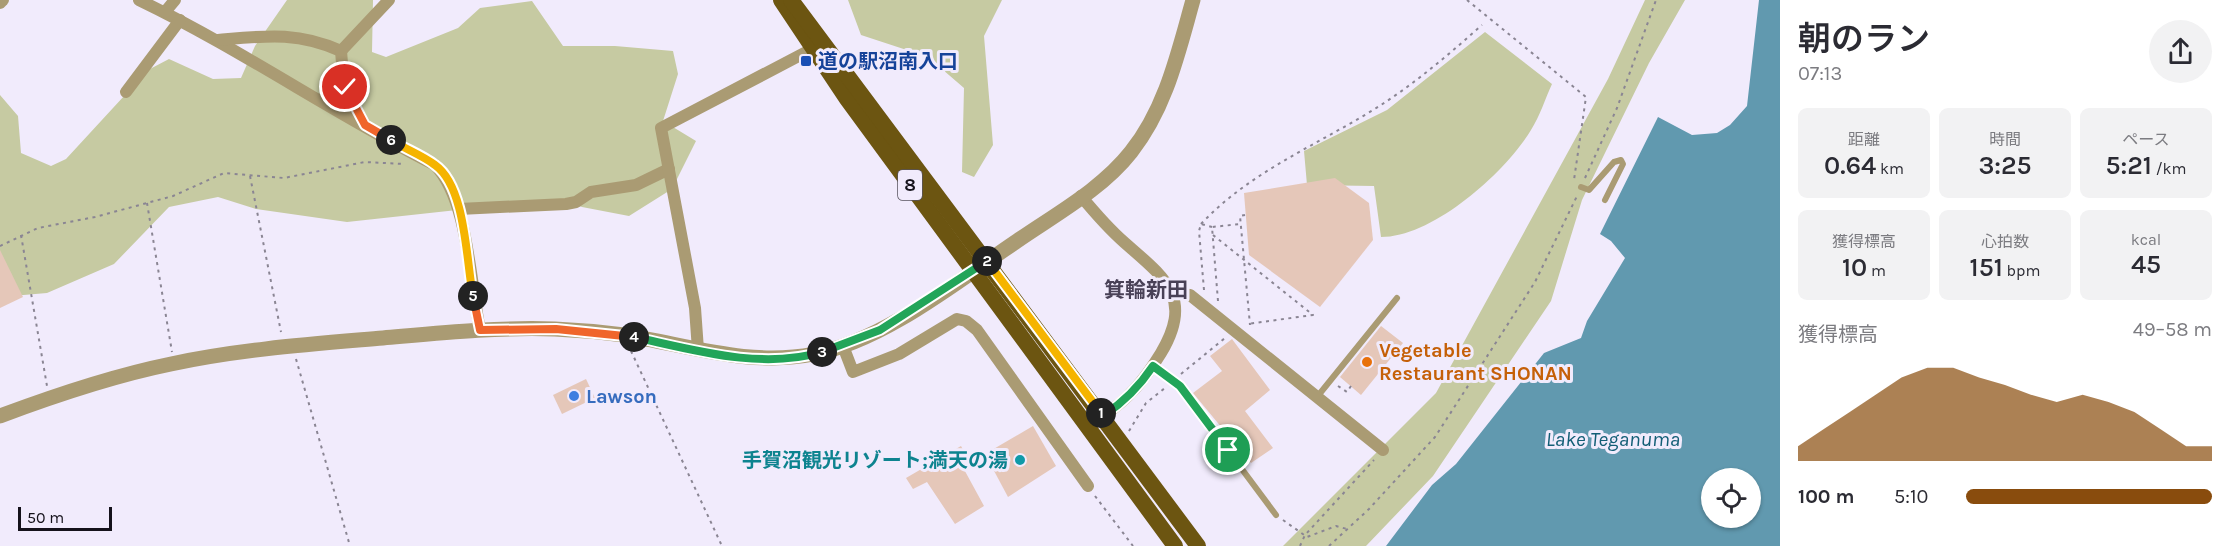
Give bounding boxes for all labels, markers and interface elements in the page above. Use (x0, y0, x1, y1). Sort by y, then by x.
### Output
text: 朝のラン (1798, 20, 1930, 58)
button: share (2149, 20, 2212, 83)
place label: 道の駅沼南入口 (818, 50, 958, 73)
marker: 道の駅沼南入口 (799, 54, 813, 68)
pin (319, 61, 370, 112)
text: 07:13 (1798, 62, 1842, 85)
icon: check (328, 70, 361, 103)
pin: 6 (376, 125, 406, 155)
text: 6 (386, 130, 396, 149)
text: 距離 (1848, 130, 1880, 149)
text: 時間 (1989, 130, 2021, 149)
text: ペース (2122, 130, 2170, 149)
text: 0.64 (1824, 150, 1876, 181)
text: 3:25 (1978, 150, 2032, 181)
text: 5:21 (2105, 150, 2152, 181)
text: km (1876, 159, 1904, 178)
text: /km (2152, 159, 2187, 178)
road number: 8 (898, 170, 922, 200)
text: kcal (2131, 230, 2161, 249)
text: 獲得標高 (1832, 232, 1896, 251)
text: 心拍数 (1981, 232, 2029, 251)
pin: 2 (972, 246, 1002, 276)
text: 45 (2131, 249, 2161, 280)
text: 2 (982, 251, 992, 270)
text: 10 (1842, 252, 1867, 283)
text: 151 (1970, 252, 2003, 283)
text: m (1867, 261, 1886, 280)
text: bpm (2003, 261, 2040, 280)
district label: 箕輪新田 (1104, 278, 1188, 302)
pin: 5 (458, 281, 488, 311)
text: 5 (468, 286, 478, 305)
text: 49–58 m (2133, 318, 2212, 341)
pin: 4 (619, 322, 649, 352)
text: 獲得標高 (1798, 323, 1878, 346)
text: 4 (629, 327, 639, 346)
pin: 3 (807, 337, 837, 367)
place label: Vegetable Restaurant SHONAN (1379, 339, 1572, 385)
text: 3 (817, 342, 827, 361)
marker: Vegetable Restaurant SHONAN (1360, 355, 1374, 369)
place label: Lawson (586, 385, 657, 408)
marker: Lawson (567, 389, 581, 403)
pin: 1 (1086, 398, 1116, 428)
text: 1 (1098, 403, 1104, 422)
pin (1202, 424, 1253, 475)
water label: Lake Teganuma (1546, 427, 1680, 451)
icon: arrive (1211, 433, 1244, 466)
place label: 手賀沼観光リゾート;満天の湯 (742, 449, 1008, 472)
marker: 手賀沼観光リゾート;満天の湯 (1013, 453, 1027, 467)
map controls (1701, 468, 1761, 528)
button: locate (1701, 468, 1761, 528)
text: 100 m (1798, 485, 1854, 508)
text: 5:10 (1894, 485, 1928, 508)
scale bar (18, 504, 112, 532)
text: 50 m (27, 508, 64, 527)

